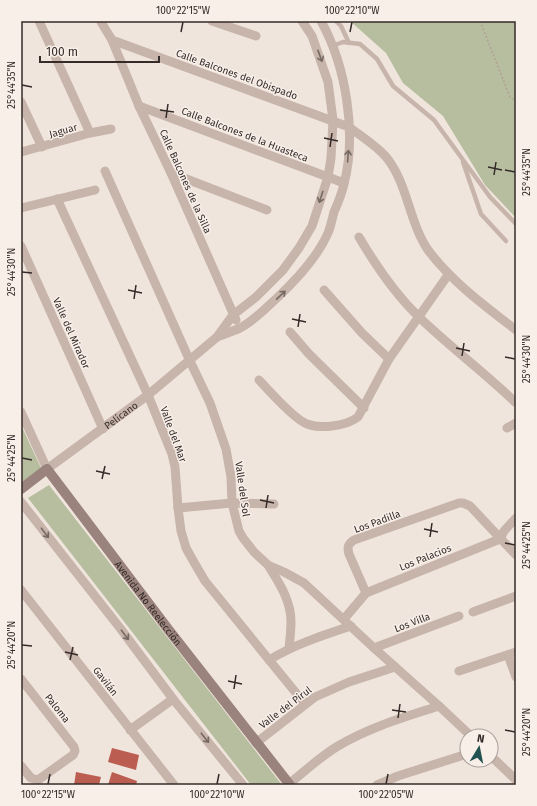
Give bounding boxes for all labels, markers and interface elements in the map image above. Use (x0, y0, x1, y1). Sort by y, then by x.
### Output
text: 100°22'15"W (156, 5, 211, 17)
text: 100°22'10"W (325, 5, 380, 17)
scale bar (40, 38, 159, 64)
text: 100 m (46, 45, 78, 59)
street label: Calle Balcones del Obispado (174, 47, 299, 103)
one-way arrow (316, 49, 324, 61)
text: 25°44'35"N (6, 61, 18, 109)
street label: Calle Balcones de la Huasteca (180, 105, 310, 165)
street label: Jaguar (48, 121, 79, 141)
street label: Calle Balcones de la Silla (157, 128, 213, 235)
text: 25°44'35"N (521, 148, 533, 196)
one-way arrow (344, 149, 351, 162)
one-way arrow (317, 190, 324, 203)
text: 25°44'30"N (6, 248, 18, 296)
one-way arrow (276, 290, 286, 299)
street label: Valle del Mirador (50, 296, 92, 371)
text: 25°44'30"N (521, 335, 533, 383)
street label: Pelícano (102, 399, 141, 432)
street label: Valle del Mar (157, 405, 189, 464)
text: 25°44'25"N (6, 434, 18, 482)
street label: Valle del Sol (232, 461, 252, 518)
street label: Los Padilla (352, 508, 402, 536)
text: 25°44'25"N (521, 521, 533, 569)
one-way arrow (40, 527, 49, 538)
street label: Los Palacios (398, 542, 453, 574)
street label: Avenida No Reelección (112, 559, 184, 648)
street label: Los Villa (393, 611, 432, 635)
text: 25°44'20"N (6, 621, 18, 669)
one-way arrow (121, 630, 129, 641)
street label: Gavilán (90, 665, 120, 699)
street label: Valle del Pirul (257, 684, 314, 731)
street label: Paloma (42, 692, 72, 725)
text: 25°44'20"N (521, 708, 533, 756)
north arrow (459, 728, 499, 768)
one-way arrow (200, 732, 209, 743)
text: N (476, 732, 485, 746)
text: 100°22'15"W (21, 789, 76, 801)
text: 100°22'10"W (190, 789, 245, 801)
text: 100°22'05"W (358, 789, 414, 801)

